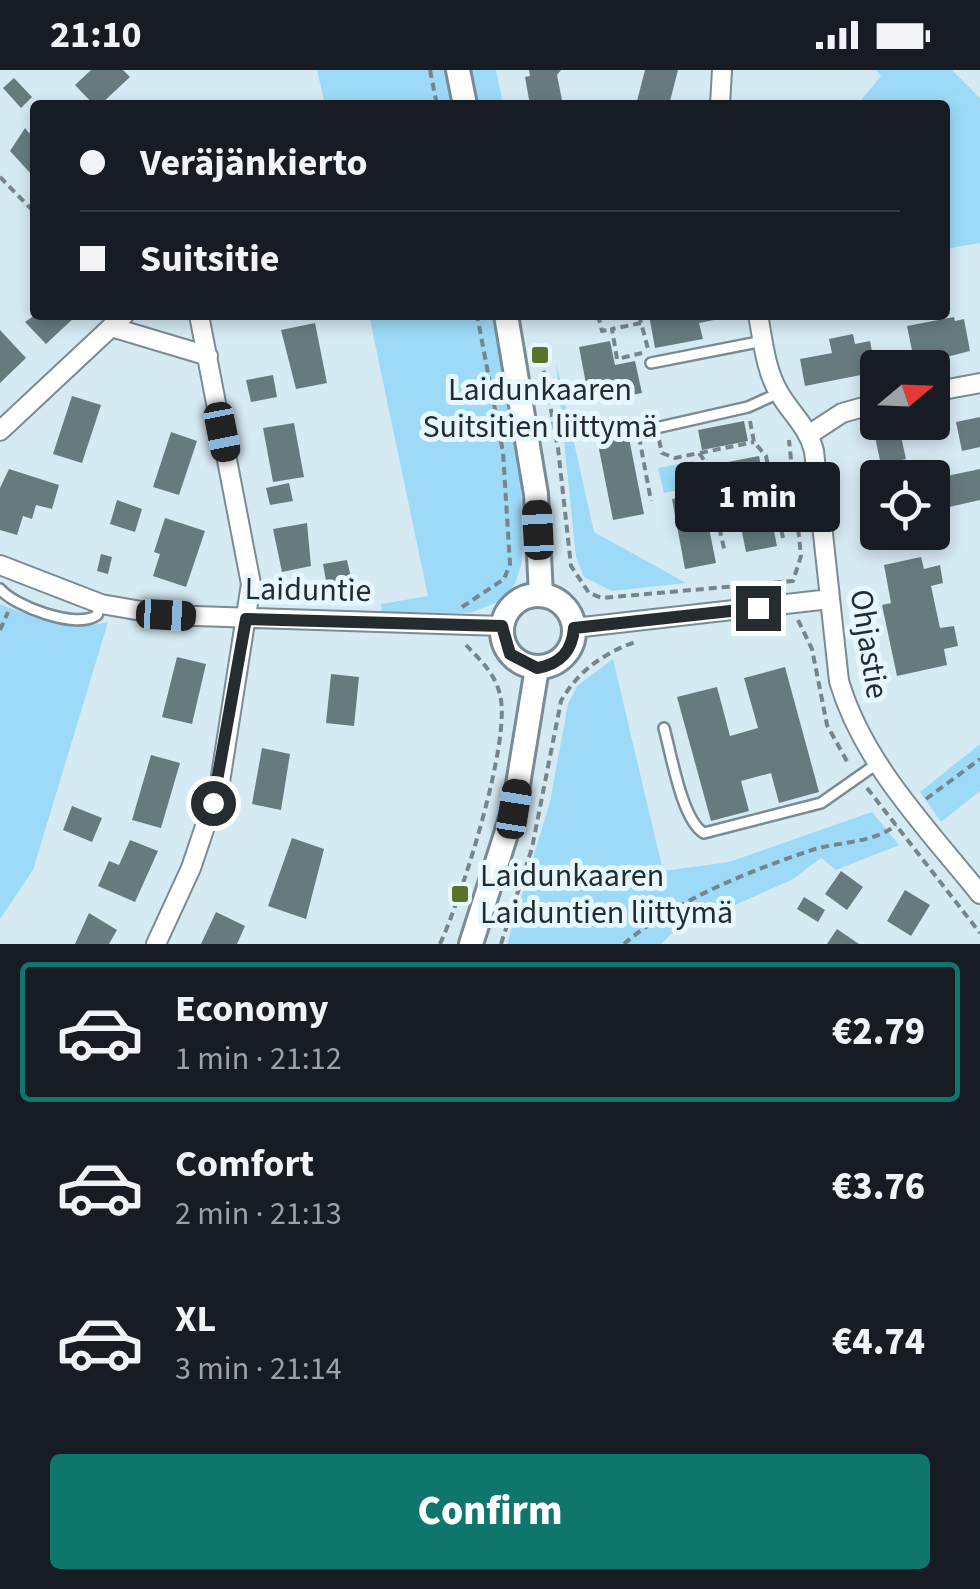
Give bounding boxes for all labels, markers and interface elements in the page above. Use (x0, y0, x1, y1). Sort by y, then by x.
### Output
text: 21:10 (50, 8, 142, 62)
text: Veräjänkierto (140, 136, 368, 190)
text: Suitsitie (140, 232, 279, 286)
marker: Laidunkaaren Suitsitien liittymä (529, 344, 551, 366)
north arrow (860, 350, 950, 440)
map controls (860, 350, 950, 550)
place label: Laidunkaaren Suitsitien liittymä (422, 367, 658, 450)
car (202, 400, 242, 464)
button: locate (860, 460, 950, 550)
callout: 1 min (676, 463, 840, 533)
text: 1 min (718, 474, 797, 520)
car (521, 499, 555, 561)
street label: Laiduntie (244, 566, 372, 614)
route end (736, 586, 781, 631)
street label: Ohjastie (838, 586, 900, 702)
car (135, 598, 197, 632)
car (494, 777, 534, 841)
route start (191, 781, 236, 826)
place label: Laidunkaaren Laiduntien liittymä (480, 853, 733, 936)
marker: Laidunkaaren Laiduntien liittymä (449, 883, 471, 905)
text: Economy (175, 982, 328, 1036)
icon: car (55, 987, 145, 1077)
text: €2.79 (832, 1005, 925, 1059)
text: 1 min · 21:12 (175, 1036, 342, 1082)
text: Comfort (175, 1137, 314, 1191)
icon: car (55, 1142, 145, 1232)
text: €3.76 (832, 1160, 925, 1214)
text: 2 min · 21:13 (175, 1191, 342, 1237)
text: XL (175, 1292, 216, 1346)
icon: car (55, 1297, 145, 1387)
text: €4.74 (832, 1315, 925, 1369)
text: 3 min · 21:14 (175, 1346, 342, 1392)
button: Confirm (50, 1454, 930, 1569)

